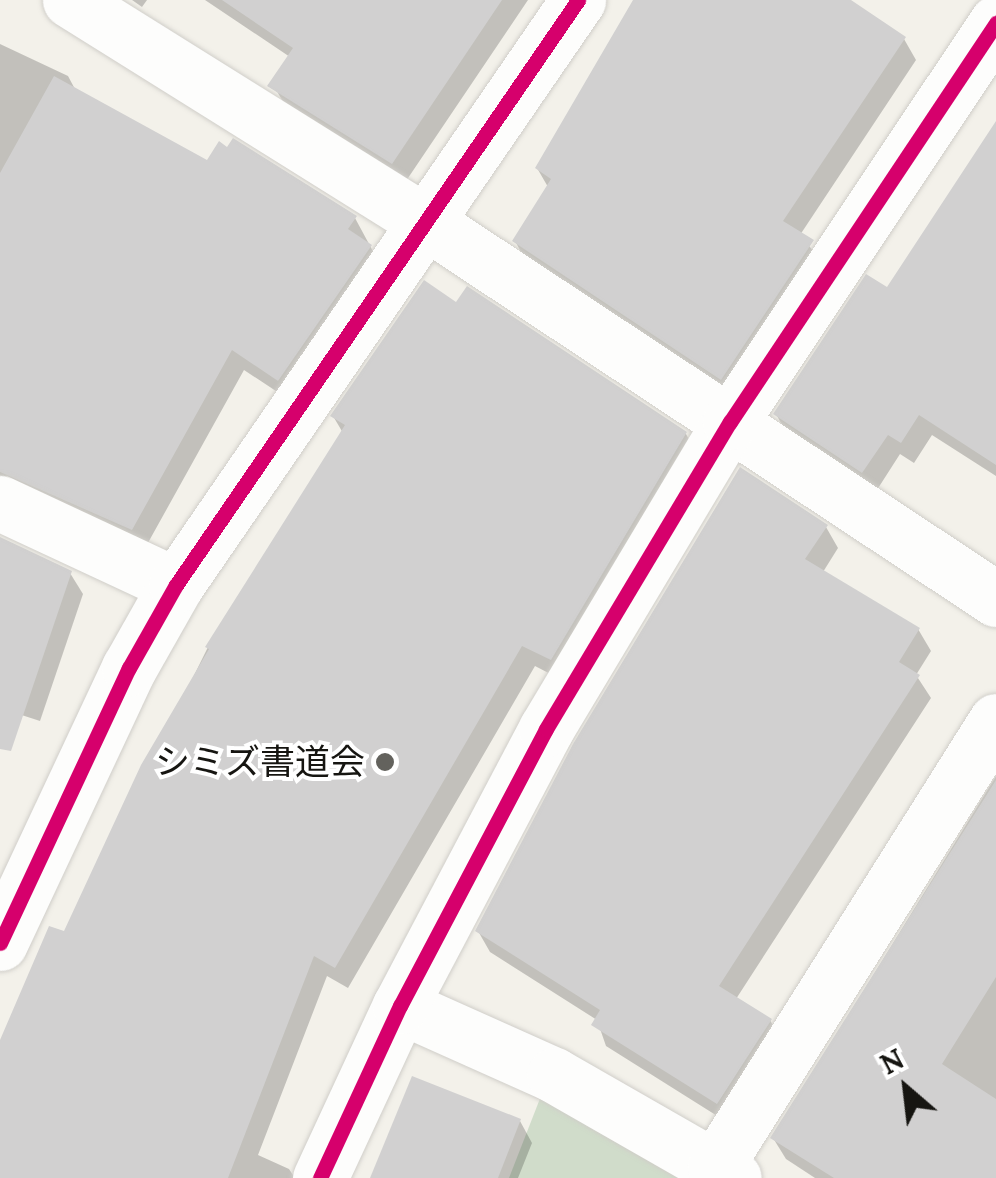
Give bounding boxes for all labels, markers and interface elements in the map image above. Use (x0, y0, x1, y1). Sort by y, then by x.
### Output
place label: シミズ書道会 (155, 741, 365, 783)
marker: シミズ書道会 (374, 751, 396, 773)
north arrow (856, 1038, 956, 1138)
text: N (874, 1041, 910, 1082)

